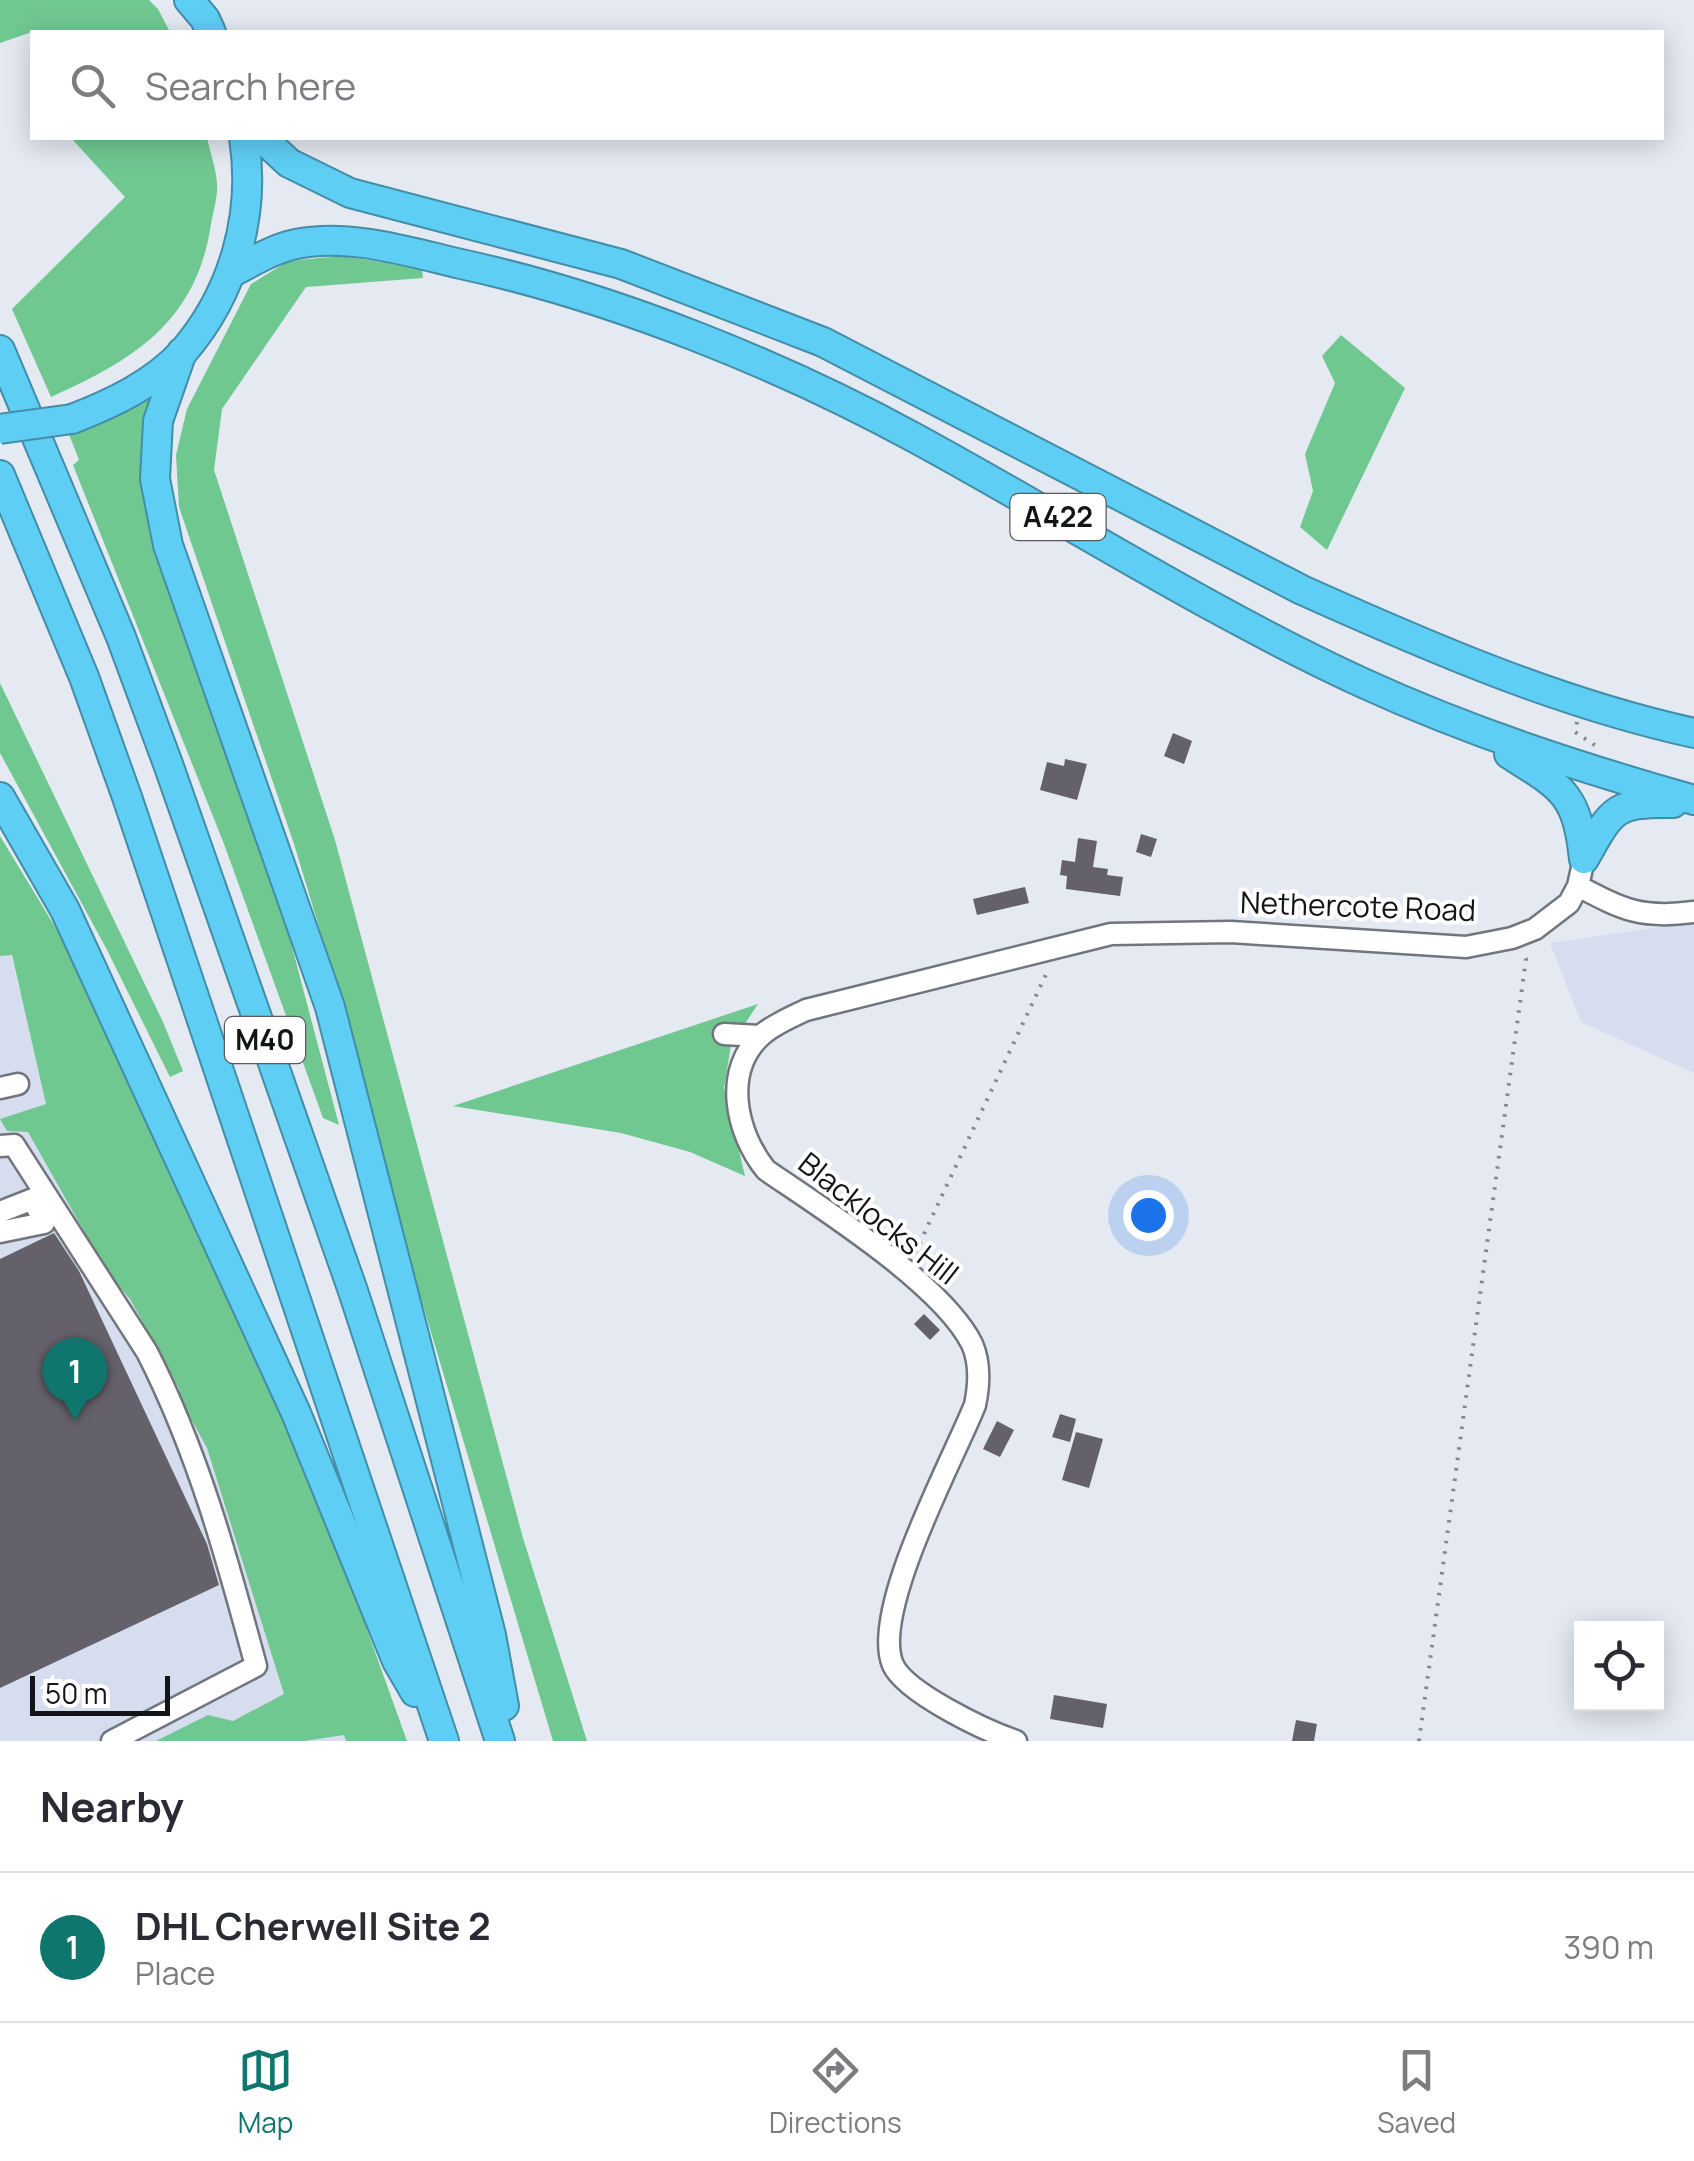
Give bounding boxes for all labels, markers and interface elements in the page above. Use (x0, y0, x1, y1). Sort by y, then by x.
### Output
search box (30, 30, 1664, 140)
icon: search (65, 58, 120, 113)
text: Search here (145, 59, 356, 111)
road number: A422 (1010, 494, 1106, 540)
street label: Nethercote Road (1239, 881, 1477, 930)
road number: M40 (225, 1017, 305, 1063)
street label: Blacklocks Hill (790, 1142, 968, 1293)
your location (1123, 1190, 1174, 1241)
pin: 1 (42, 1338, 108, 1420)
map controls (1574, 1621, 1664, 1711)
button: locate (1574, 1621, 1664, 1711)
scale bar (30, 1671, 170, 1716)
text: 50 m (45, 1674, 108, 1712)
text: Nearby (40, 1777, 184, 1835)
text: DHL Cherwell Site 2 (135, 1899, 491, 1951)
text: 1 (65, 1925, 80, 1969)
text: 390 m (1563, 1925, 1654, 1969)
text: Place (135, 1951, 216, 1995)
tab: Map (238, 2043, 293, 2141)
tab: Directions (769, 2043, 902, 2141)
tab: Saved (1377, 2043, 1456, 2141)

